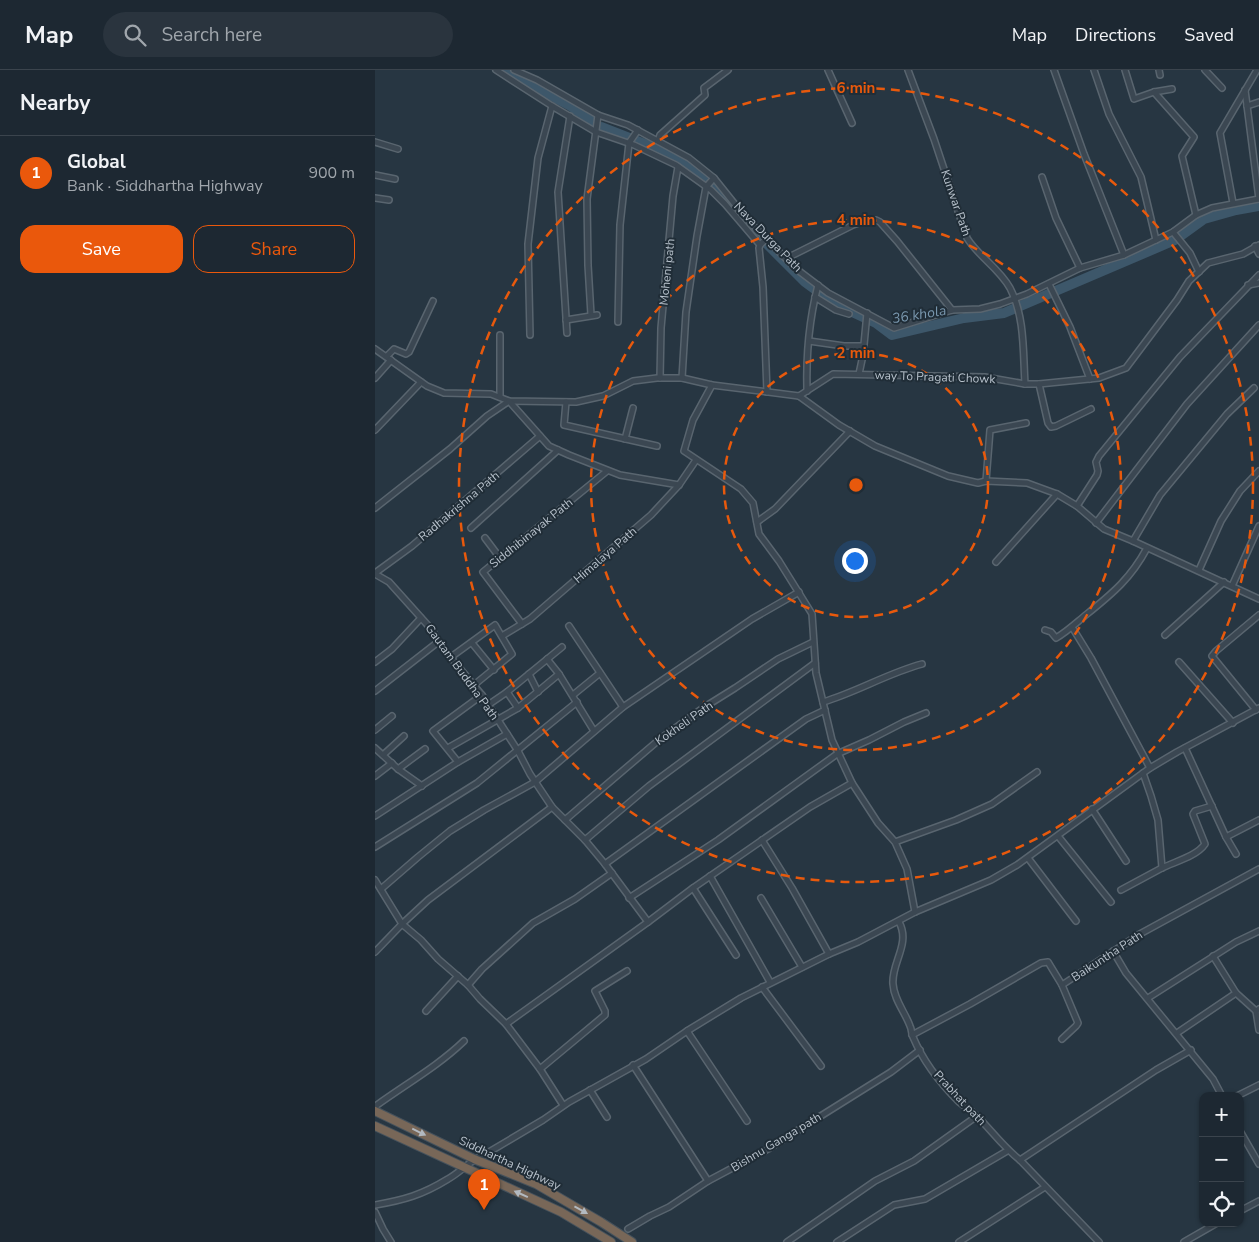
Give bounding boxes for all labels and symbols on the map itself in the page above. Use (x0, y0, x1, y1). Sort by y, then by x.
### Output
text: 6 min (837, 78, 875, 98)
street label: Kunwar Path (937, 168, 975, 238)
street label: Nava Durga Path (730, 198, 806, 276)
text: 4 min (837, 210, 875, 230)
street label: Moheni path (656, 238, 678, 306)
water label: 36 khola (891, 301, 948, 328)
text: 2 min (837, 343, 875, 363)
street label: way To Pragati Chowk (874, 367, 997, 387)
street label: Radhakrishna Path (415, 467, 503, 545)
centre of rings (847, 476, 865, 494)
street label: Siddhibinayak Path (486, 494, 576, 572)
street label: Himalaya Path (570, 523, 640, 587)
your location (842, 548, 868, 574)
street label: Gautam Buddha Path (422, 621, 502, 723)
street label: Kokheli Path (652, 697, 716, 749)
street label: Baikuntha Path (1068, 927, 1146, 985)
street label: Prabhat path (930, 1067, 990, 1129)
street label: Bishnu Ganga path (728, 1109, 824, 1175)
one-way arrow (412, 1129, 426, 1137)
street label: Siddhartha Highway (457, 1132, 564, 1194)
pin: 1 (468, 1169, 500, 1210)
one-way arrow (514, 1190, 528, 1198)
one-way arrow (574, 1206, 588, 1215)

